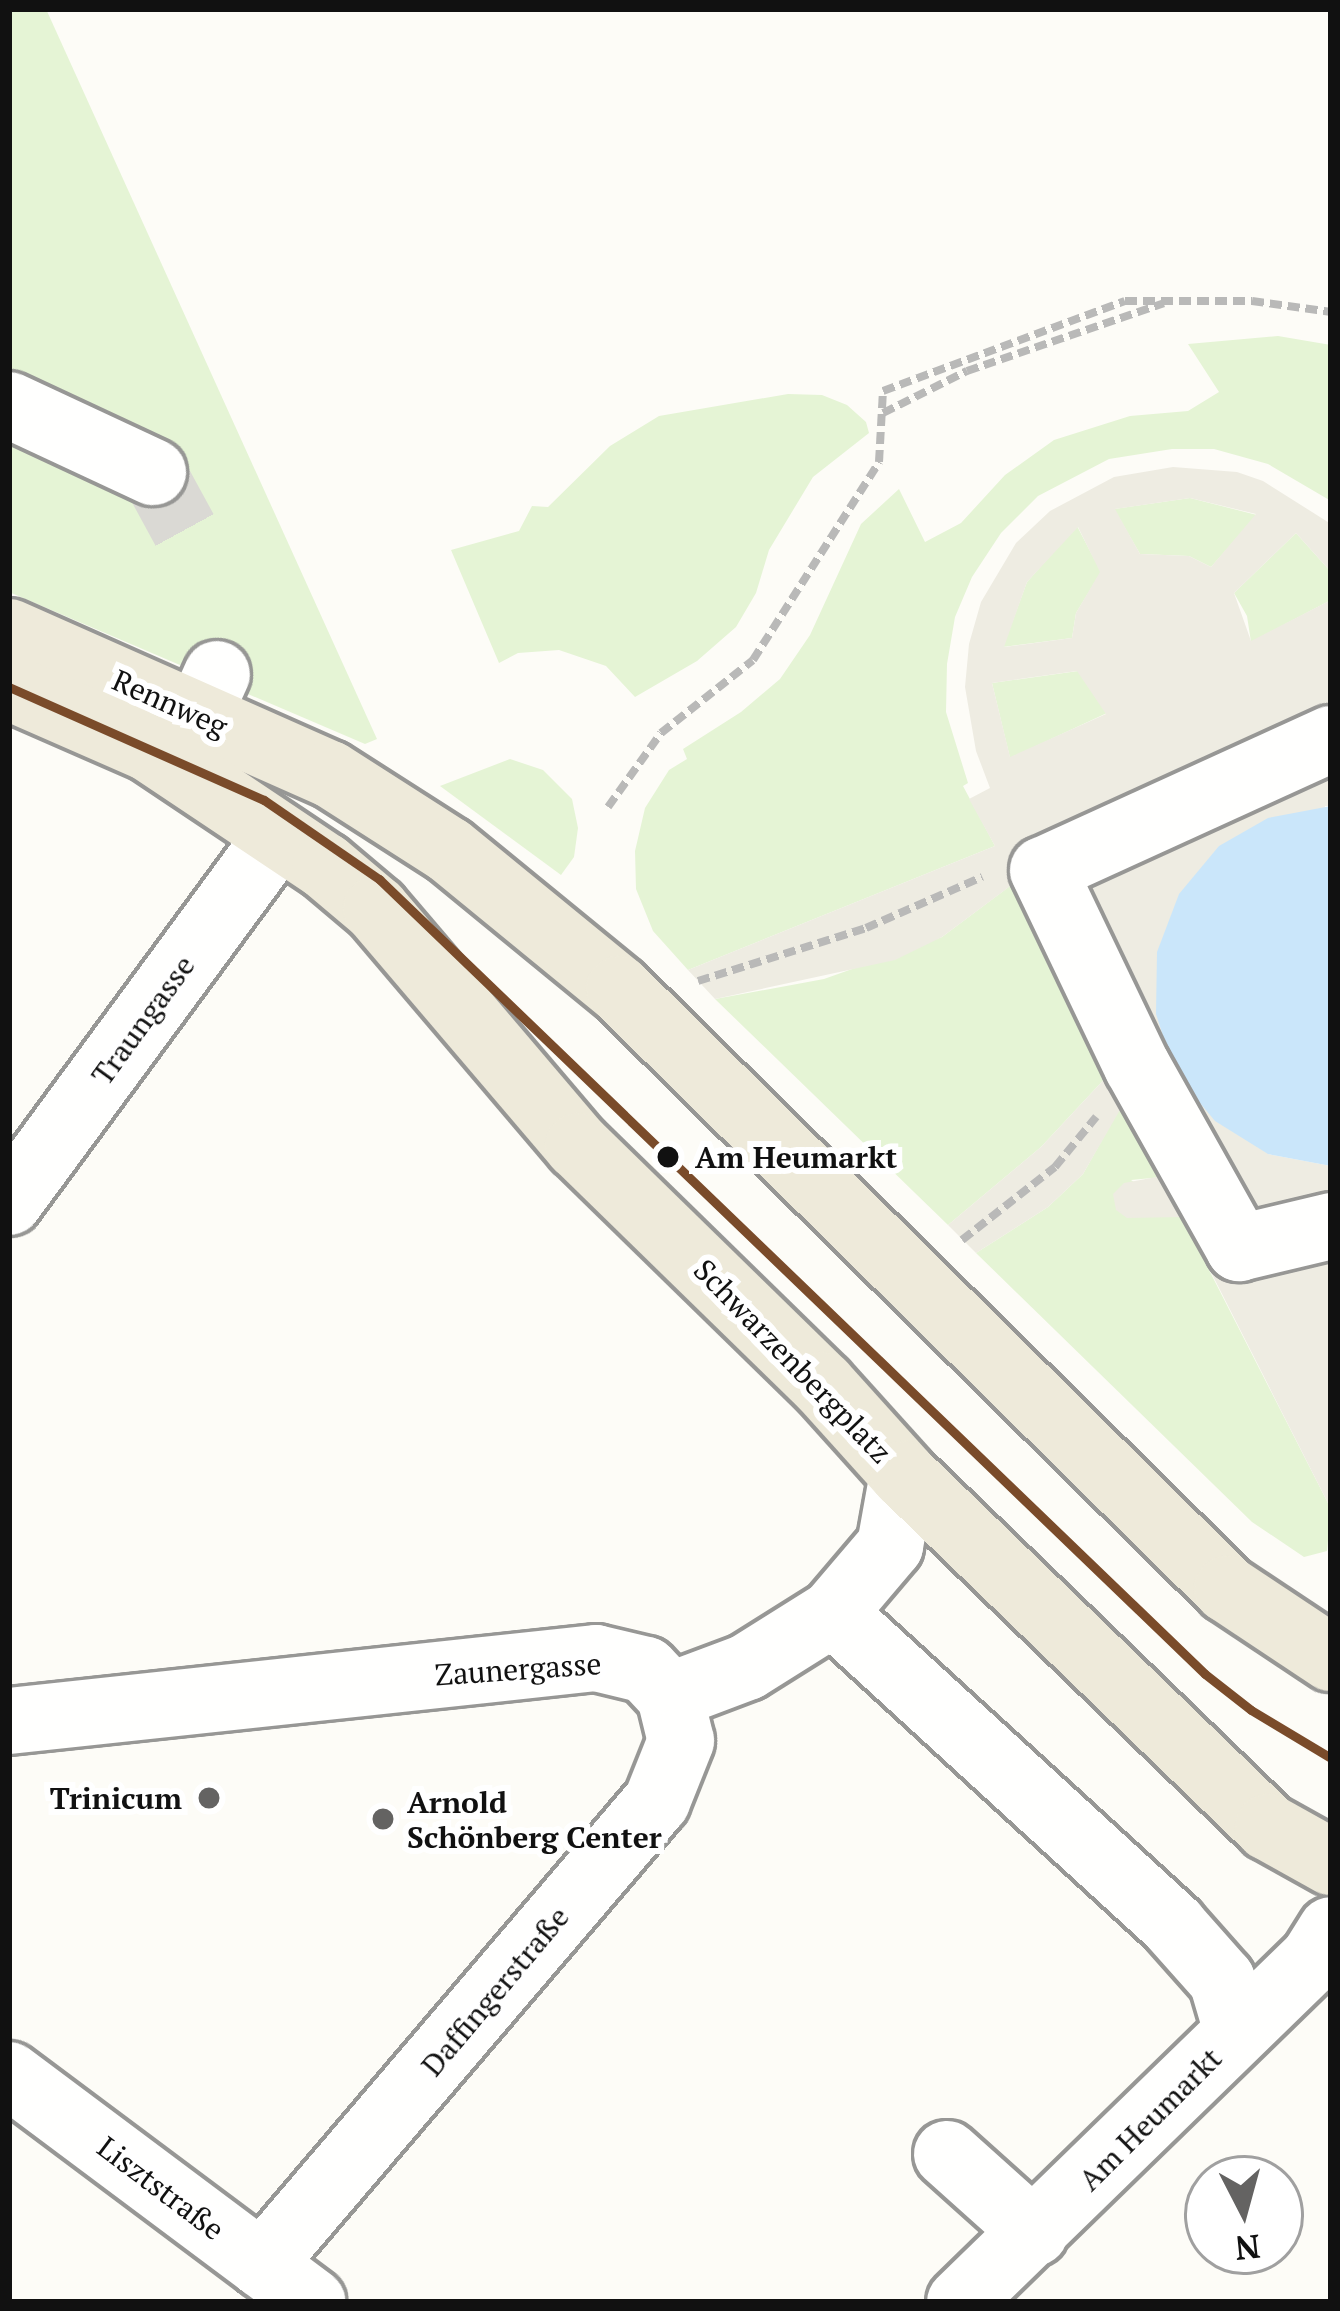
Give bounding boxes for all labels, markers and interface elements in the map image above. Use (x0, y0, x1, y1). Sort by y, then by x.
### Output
street label: Rennweg (107, 662, 233, 744)
street label: Traungasse (84, 948, 202, 1092)
place label: Am Heumarkt (695, 1139, 897, 1175)
marker: Am Heumarkt (652, 1141, 684, 1173)
street label: Schwarzenbergplatz (687, 1252, 899, 1470)
street label: Zaunergasse (433, 1645, 603, 1693)
place label: Trinicum (50, 1780, 182, 1816)
marker: Trinicum (193, 1782, 225, 1814)
place label: Arnold Schönberg Center (407, 1784, 662, 1854)
marker: Arnold Schönberg Center (370, 1806, 396, 1832)
street label: Daffingerstraße (414, 1899, 576, 2083)
street label: Am Heumarkt (1071, 2040, 1229, 2198)
street label: Lisztstraße (91, 2129, 231, 2247)
north arrow (1184, 2155, 1304, 2275)
text: N (1233, 2226, 1262, 2271)

